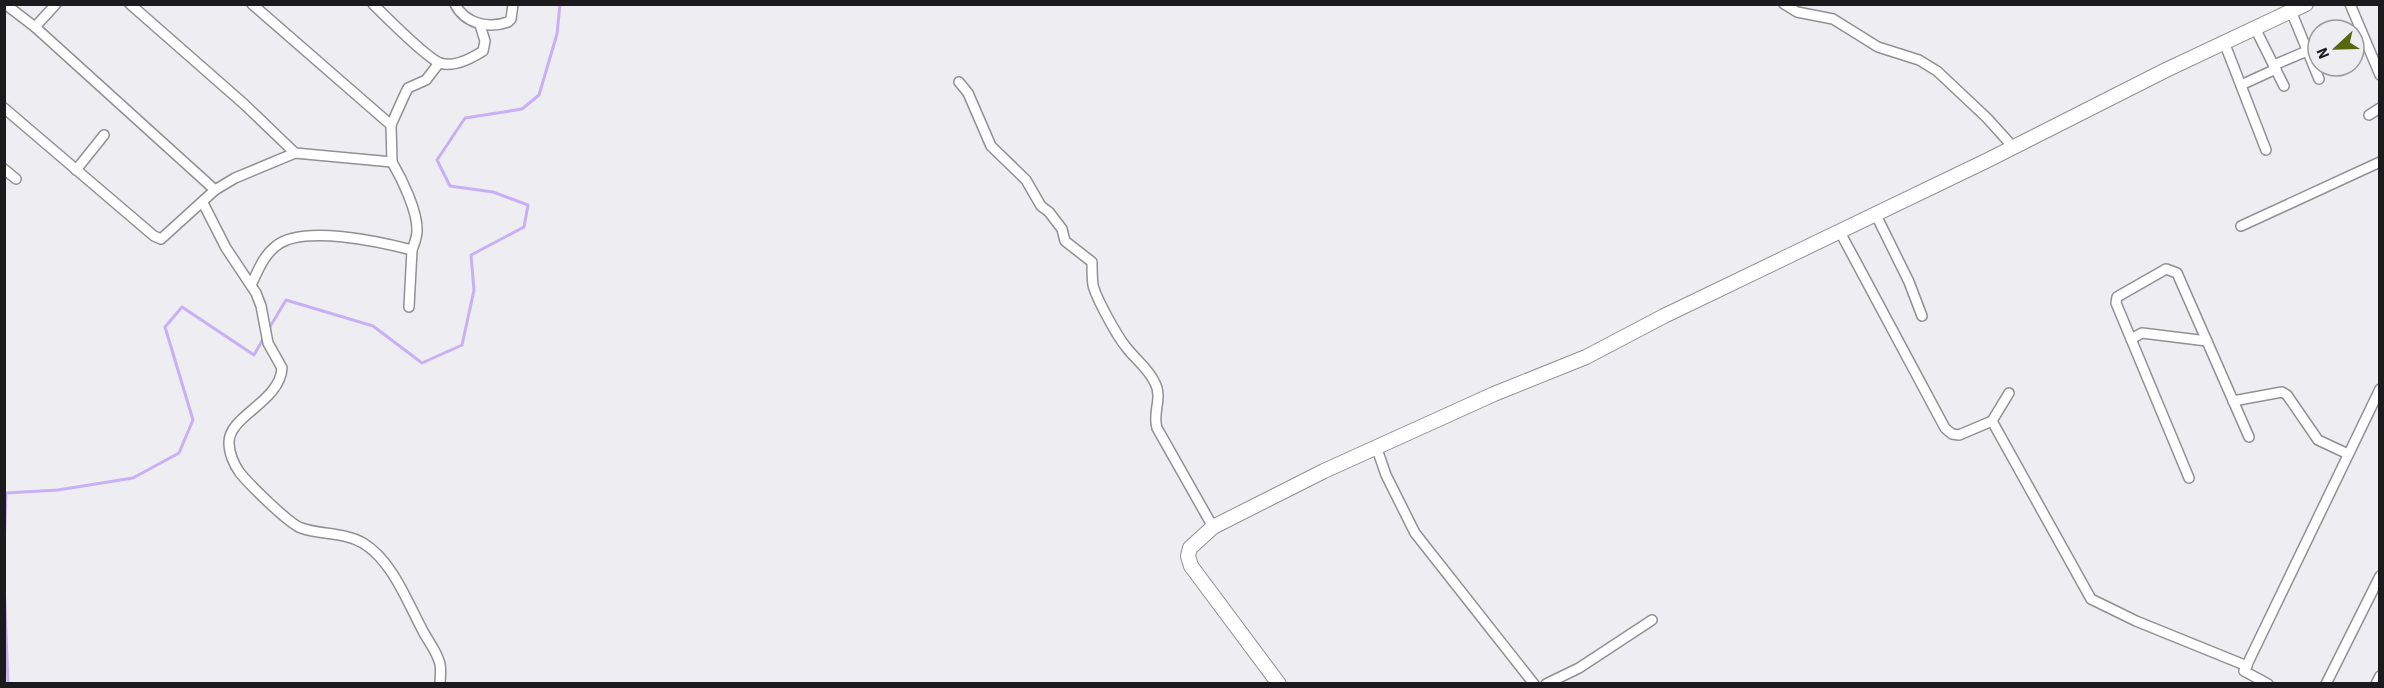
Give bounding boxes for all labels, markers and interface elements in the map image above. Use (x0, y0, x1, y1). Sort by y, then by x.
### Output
north arrow (2306, 18, 2366, 78)
text: N (2311, 44, 2335, 62)

